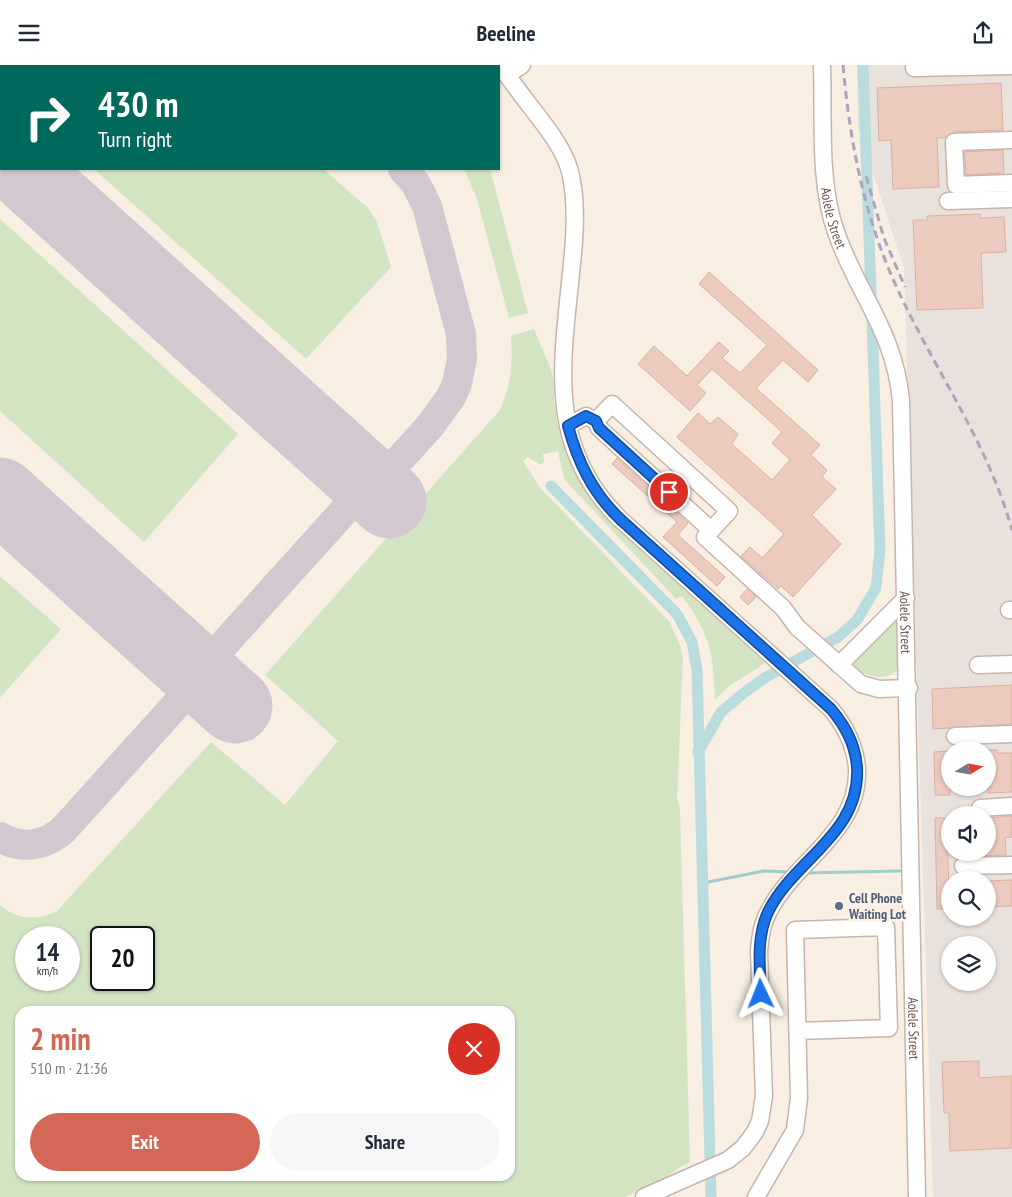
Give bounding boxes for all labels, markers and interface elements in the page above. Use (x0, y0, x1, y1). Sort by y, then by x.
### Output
icon: menu (15, 19, 43, 47)
text: Beeline (476, 19, 536, 47)
icon: share (969, 19, 997, 47)
text: 430 m (98, 81, 179, 127)
icon: right (15, 85, 80, 150)
text: Turn right (98, 125, 172, 153)
street label: Aolele Street (817, 186, 850, 252)
pin (648, 471, 690, 513)
icon: arrive (655, 478, 683, 506)
street label: Aolele Street (896, 591, 915, 654)
north arrow (941, 741, 996, 796)
map controls (941, 741, 996, 991)
button: sound (941, 806, 996, 861)
button: search (941, 871, 996, 926)
place label: Cell Phone Waiting Lot (848, 889, 906, 923)
marker: Cell Phone Waiting Lot (833, 900, 845, 912)
speed limit sign: 20 (90, 926, 155, 991)
text: 14 (36, 936, 59, 968)
button: layers (941, 936, 996, 991)
text: km/h (37, 963, 58, 978)
position arrow (734, 967, 786, 1019)
street label: Aolele Street (904, 997, 923, 1060)
text: 2 min (30, 1019, 91, 1058)
button: close (448, 1023, 500, 1075)
text: 510 m · 21:36 (30, 1058, 108, 1078)
button: Exit (30, 1113, 260, 1171)
button: Share (270, 1113, 500, 1171)

